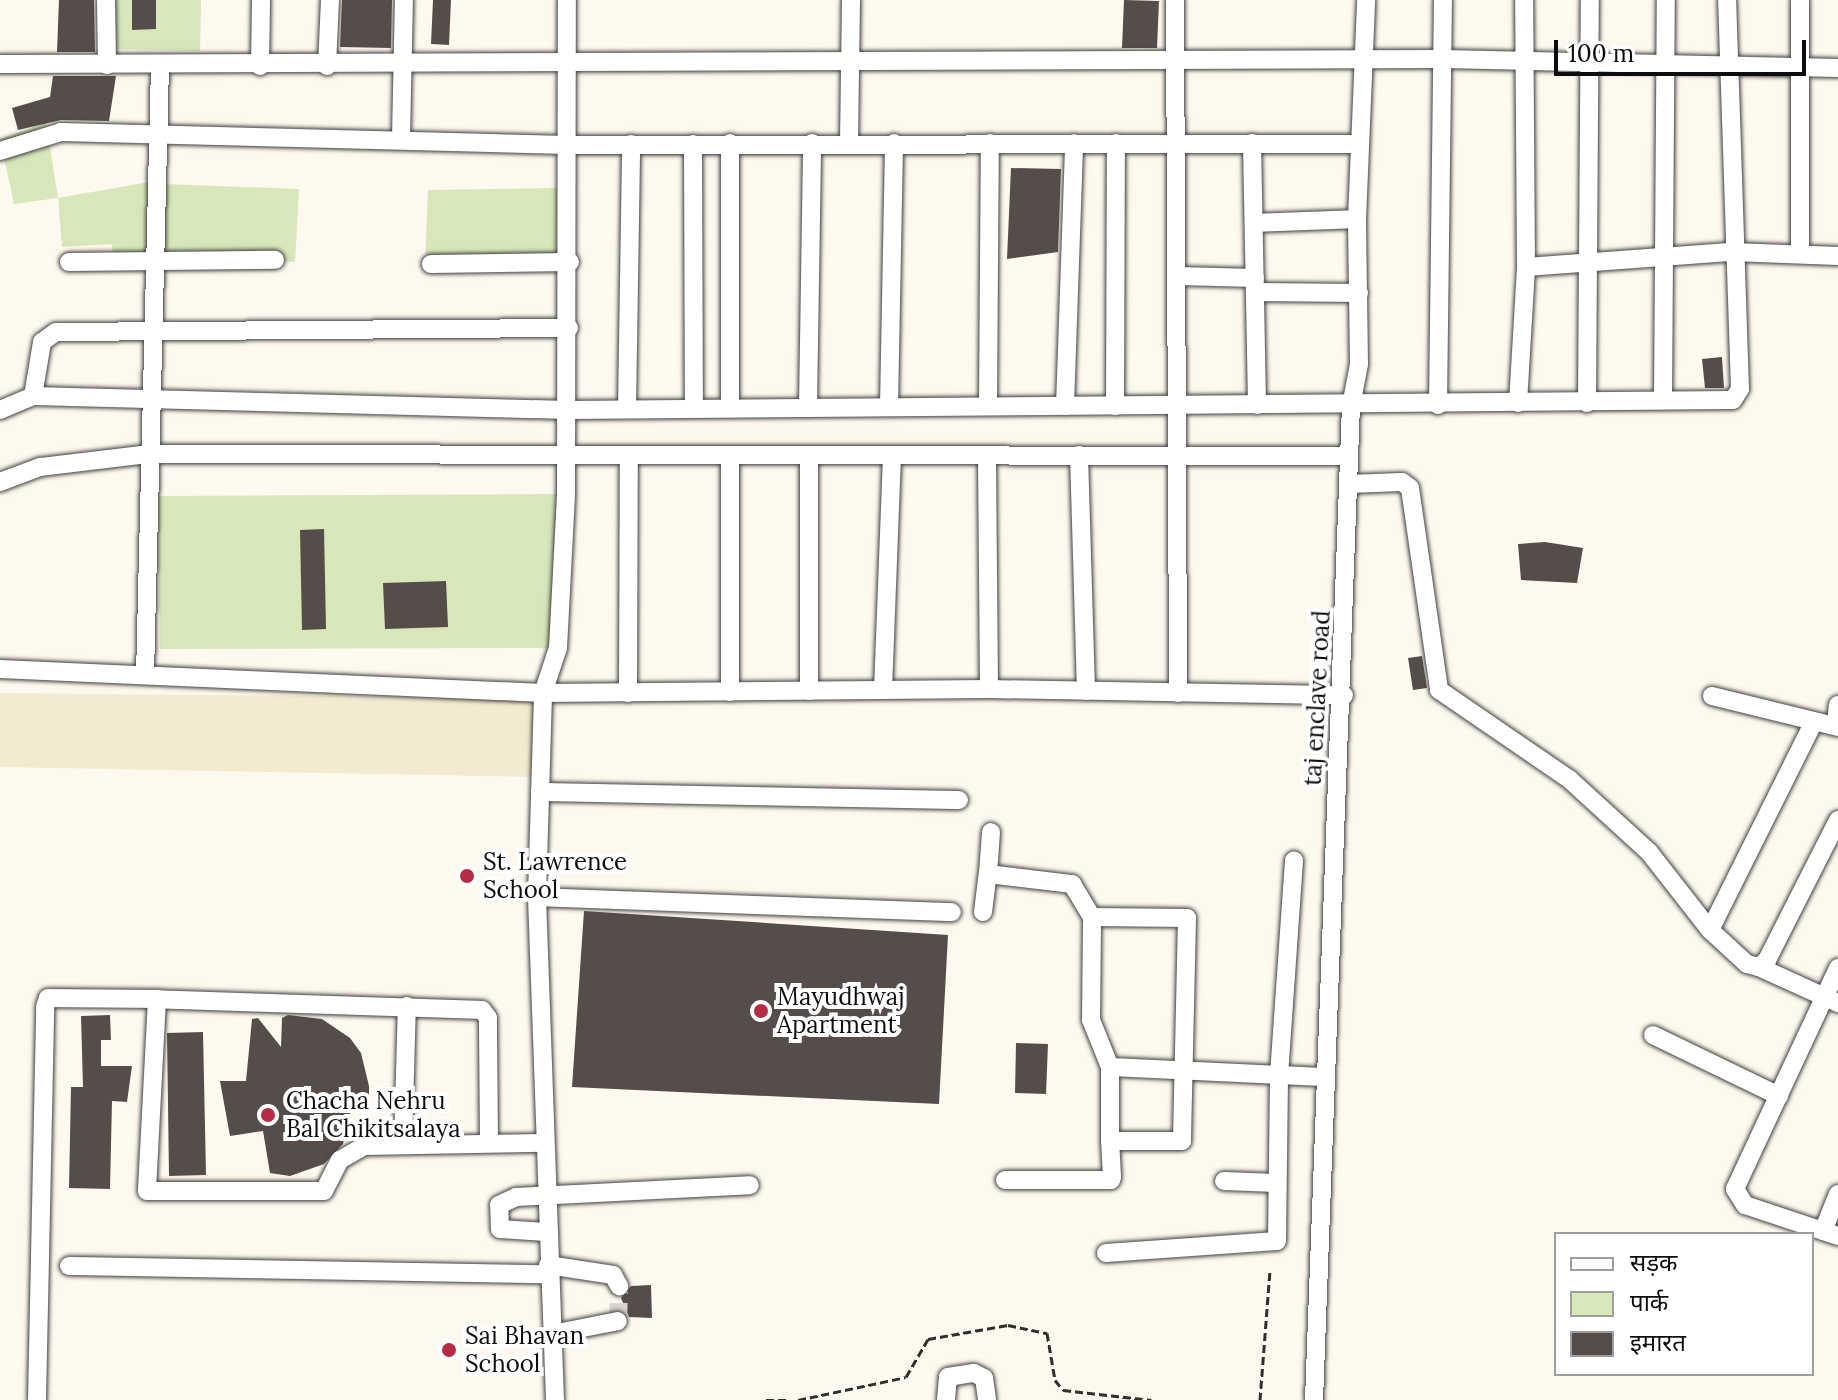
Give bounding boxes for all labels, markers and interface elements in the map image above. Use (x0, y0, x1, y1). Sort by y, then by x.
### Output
scale bar (1558, 24, 1810, 74)
text: 100 m (1568, 38, 1634, 69)
street label: taj enclave road (1298, 610, 1336, 786)
place label: St. Lawrence School (483, 848, 627, 904)
marker: St. Lawrence School (458, 867, 476, 885)
place label: Mayudhwaj Apartment (777, 983, 904, 1039)
marker: Mayudhwaj Apartment (752, 1002, 770, 1020)
place label: Chacha Nehru Bal Chikitsalaya (286, 1087, 461, 1143)
marker: Chacha Nehru Bal Chikitsalaya (257, 1104, 279, 1126)
legend (1554, 1232, 1814, 1376)
text: सड़क (1630, 1247, 1678, 1278)
text: पार्क (1630, 1287, 1668, 1318)
place label: Sai Bhavan School (465, 1322, 584, 1378)
text: इमारत (1630, 1327, 1686, 1358)
marker: Sai Bhavan School (440, 1341, 458, 1359)

